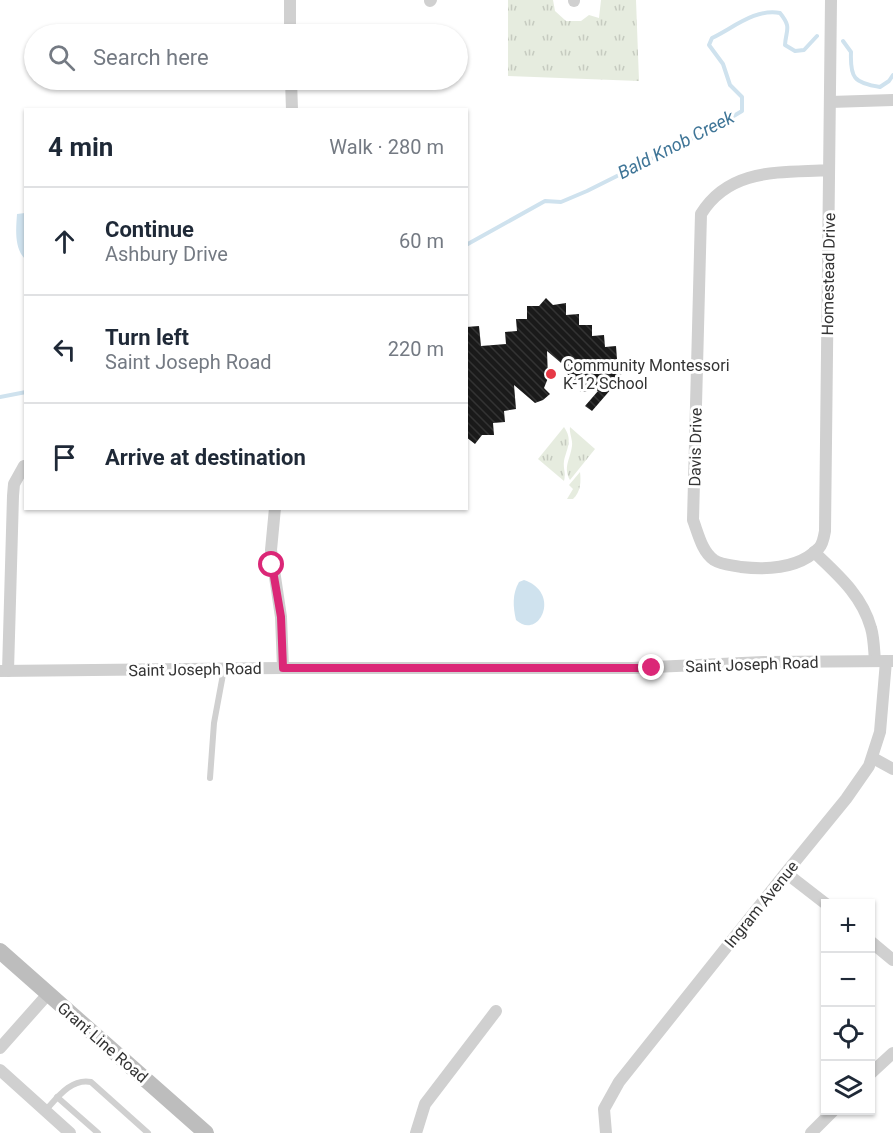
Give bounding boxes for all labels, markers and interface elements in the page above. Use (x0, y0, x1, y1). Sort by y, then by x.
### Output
search box (24, 24, 468, 90)
icon: search (45, 41, 78, 74)
text: Search here (93, 45, 209, 70)
water label: Bald Knob Creek (614, 106, 739, 183)
text: 4 min (48, 132, 113, 162)
text: Walk · 280 m (329, 135, 444, 159)
street label: Homestead Drive (818, 213, 839, 336)
text: Continue (105, 217, 194, 242)
icon: ahead (48, 225, 81, 258)
text: 60 m (399, 229, 444, 253)
text: Ashbury Drive (105, 242, 228, 266)
text: Turn left (105, 325, 189, 350)
icon: left (48, 333, 81, 366)
text: 220 m (388, 337, 444, 361)
text: Saint Joseph Road (105, 350, 272, 374)
place label: Community Montessori K-12 School (563, 356, 730, 393)
marker: Community Montessori K-12 School (544, 367, 558, 381)
street label: Davis Drive (685, 407, 706, 487)
icon: arrive (48, 441, 81, 474)
text: Arrive at destination (105, 445, 306, 470)
route start (258, 551, 284, 577)
street label: Saint Joseph Road (685, 653, 819, 676)
route end (638, 654, 664, 680)
street label: Saint Joseph Road (128, 659, 262, 680)
street label: Ingram Avenue (721, 857, 802, 952)
map controls (821, 899, 875, 1115)
button: + (821, 899, 875, 953)
button: − (821, 953, 875, 1007)
street label: Grant Line Road (54, 998, 152, 1087)
button: locate (821, 1007, 875, 1061)
button: layers (821, 1061, 875, 1115)

